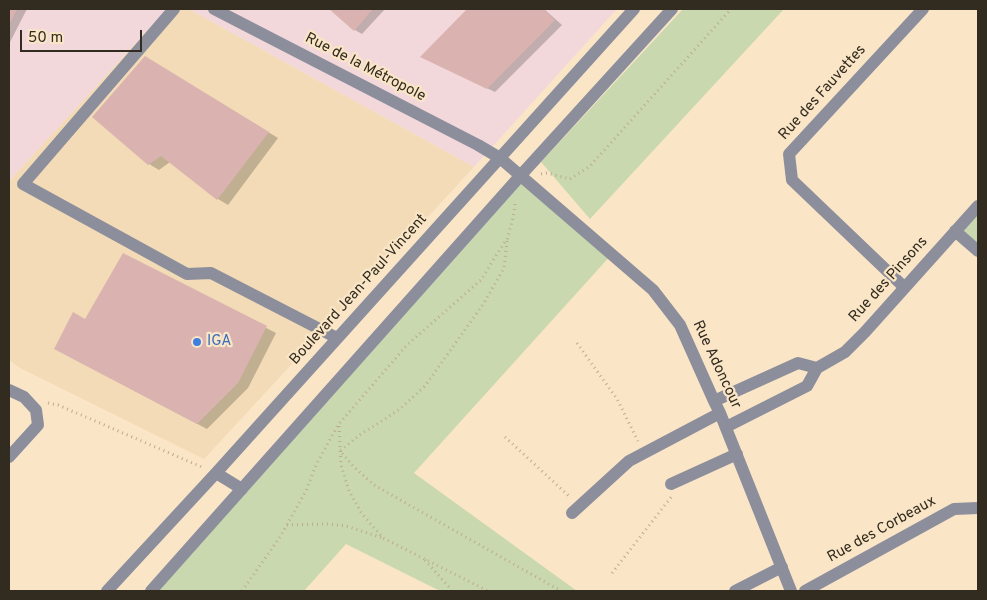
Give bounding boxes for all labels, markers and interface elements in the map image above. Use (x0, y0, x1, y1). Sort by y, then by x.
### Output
scale bar (22, 20, 145, 52)
text: 50 m (28, 29, 63, 48)
street label: Rue de la Métropole (302, 30, 428, 106)
street label: Rue des Fauvettes (776, 42, 870, 144)
street label: Boulevard Jean-Paul-Vincent (287, 211, 431, 369)
street label: Rue des Pinsons (846, 233, 932, 327)
street label: Rue Adoncour (688, 318, 744, 412)
place label: IGA (207, 333, 231, 351)
marker: IGA (191, 336, 203, 348)
street label: Rue des Corbeaux (825, 493, 939, 567)

